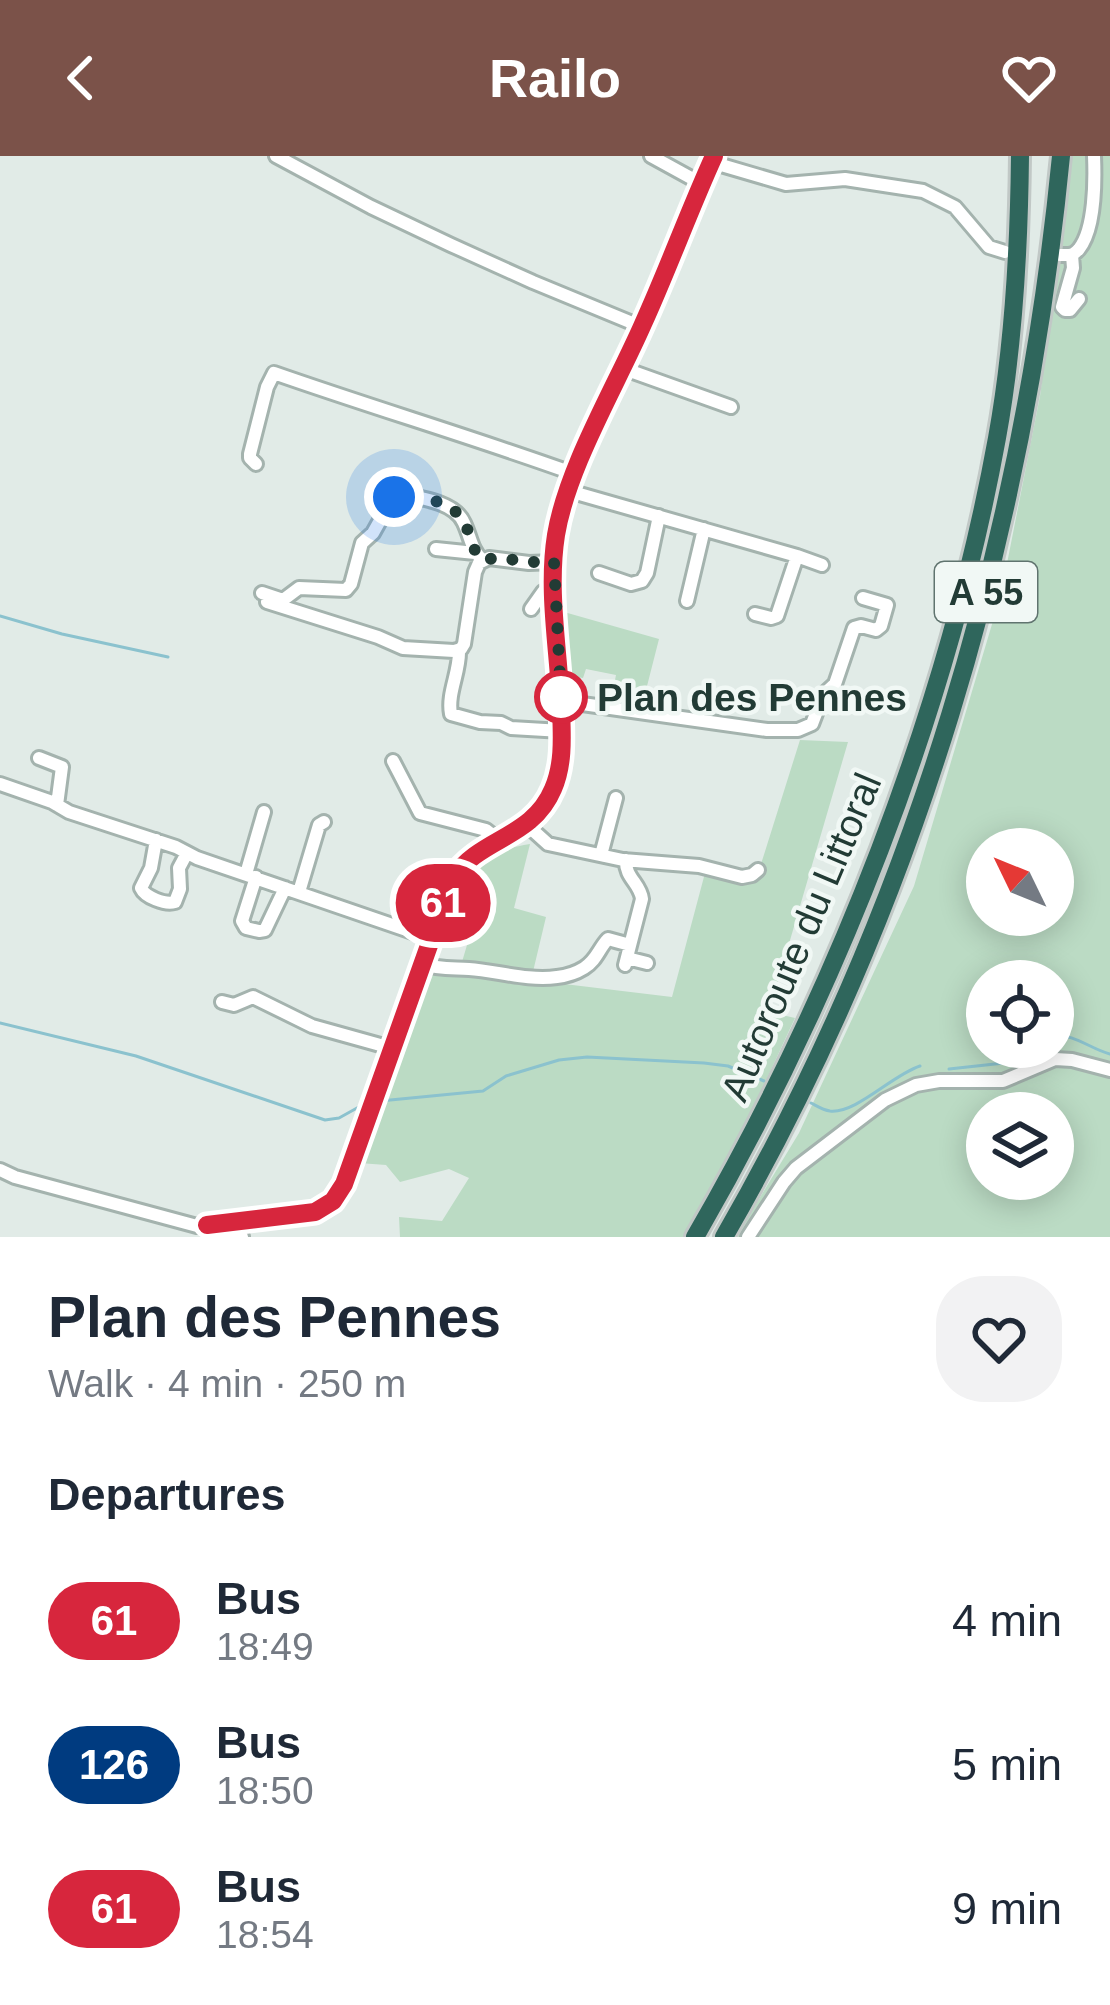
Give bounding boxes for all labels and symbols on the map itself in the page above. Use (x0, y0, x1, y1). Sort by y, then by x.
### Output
your location (364, 467, 424, 527)
road number: A 55 (935, 562, 1037, 622)
marker: Plan des Pennes (536, 672, 586, 722)
place label: Plan des Pennes (597, 676, 907, 719)
street label: Autoroute du Littoral (713, 767, 889, 1107)
north arrow (966, 828, 1074, 936)
line badge: 61 (389, 864, 497, 942)

